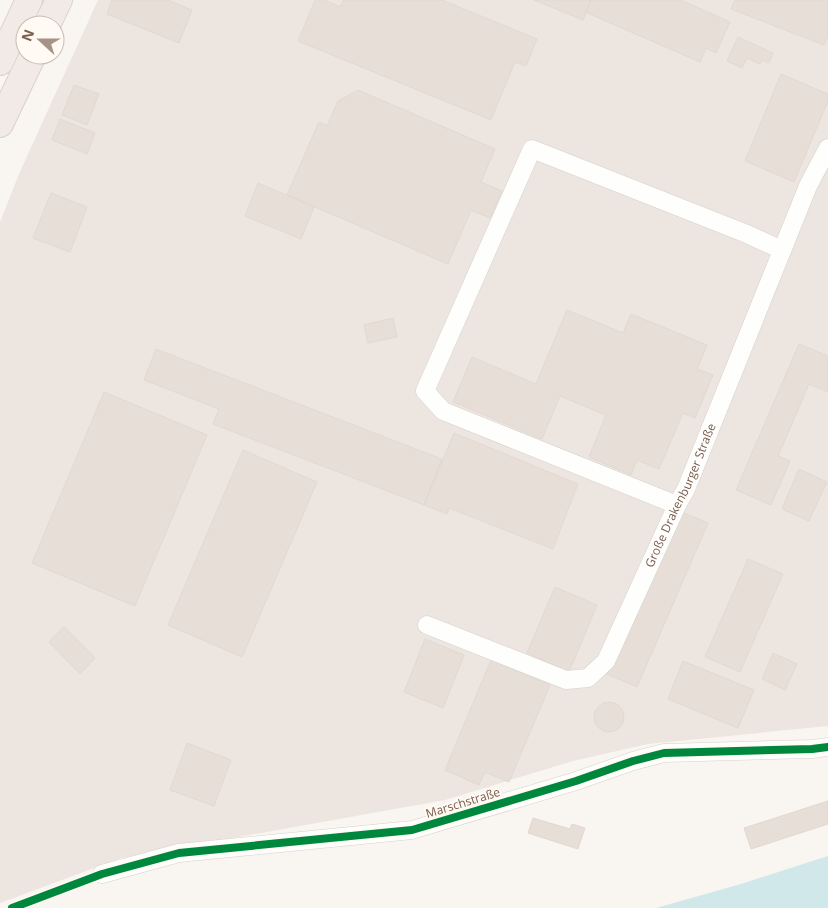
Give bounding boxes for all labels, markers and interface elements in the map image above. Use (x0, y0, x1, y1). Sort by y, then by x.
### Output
north arrow (15, 15, 65, 65)
text: N (16, 26, 38, 44)
street label: Große Drakenburger Straße (641, 420, 720, 570)
street label: Marschstraße (424, 783, 502, 822)

